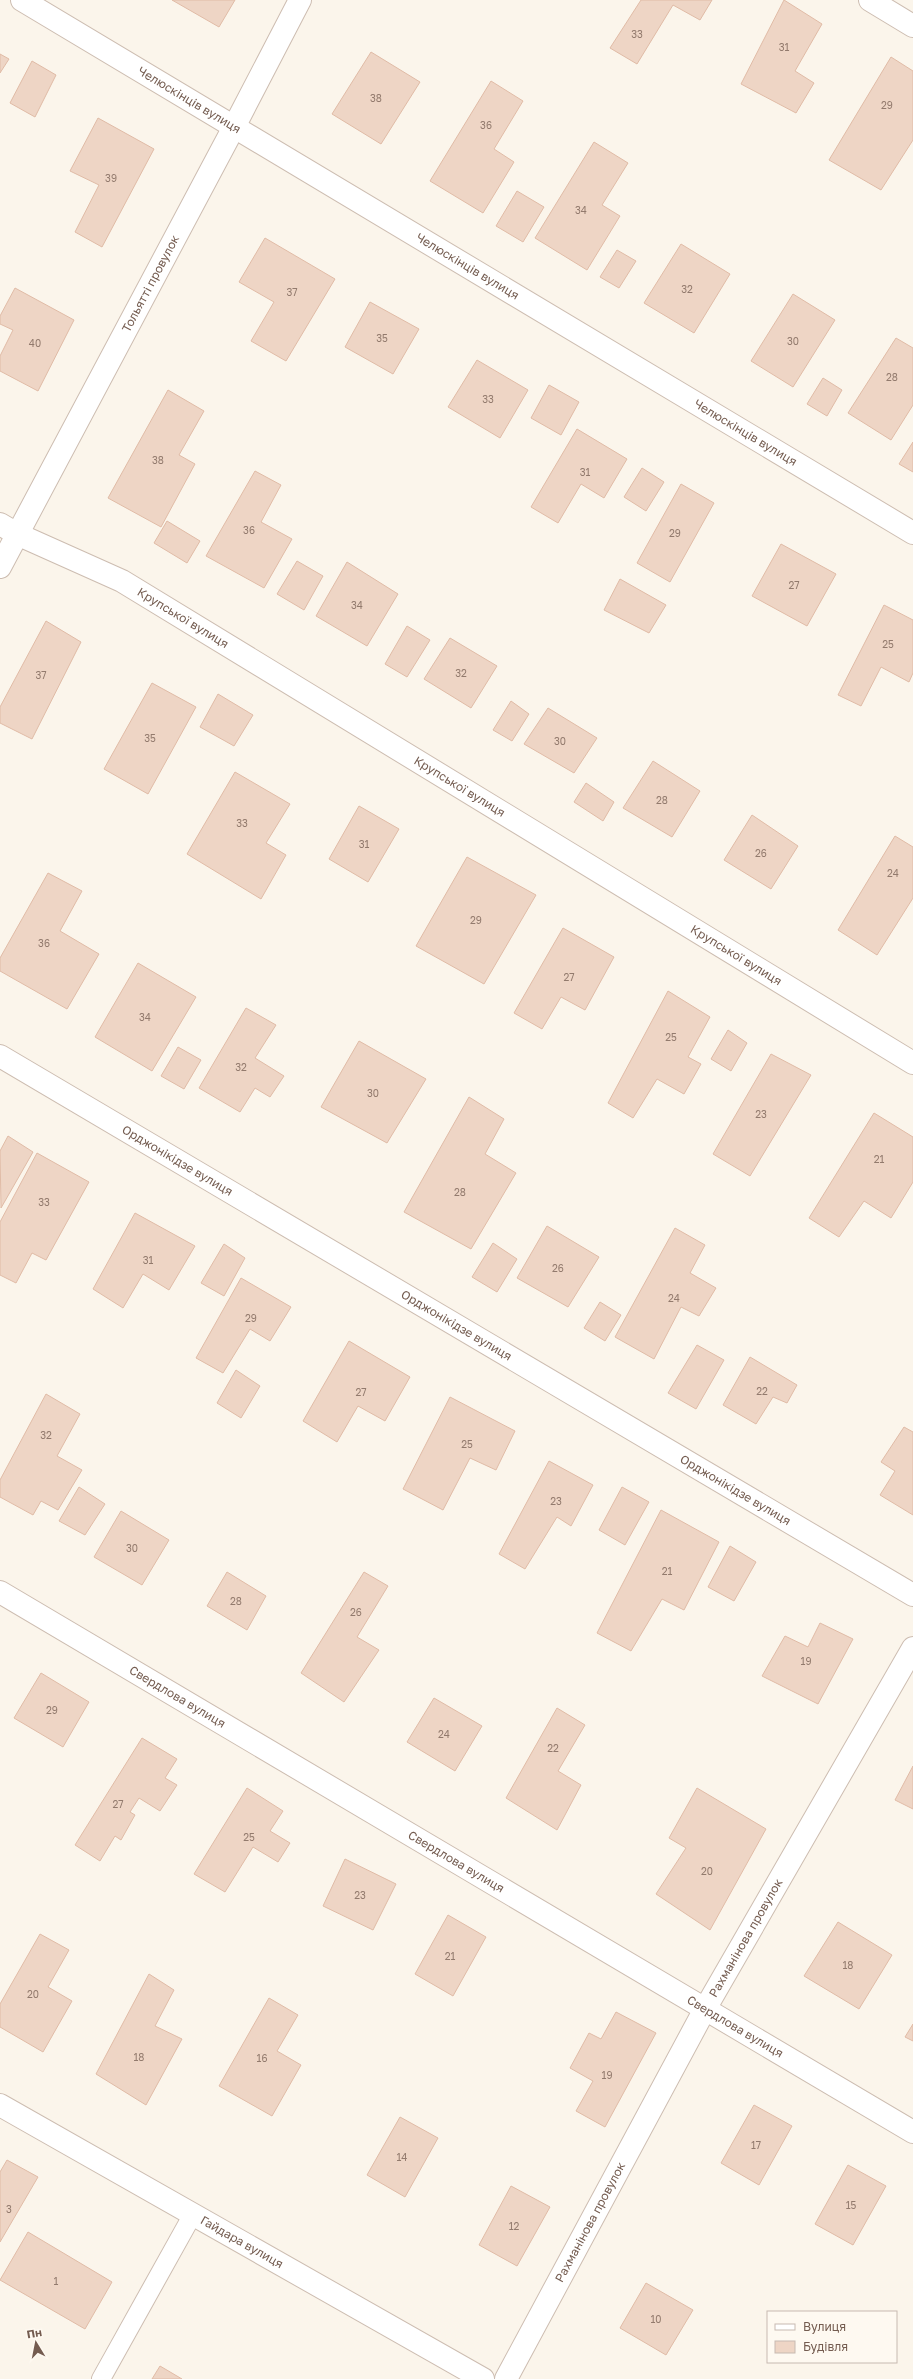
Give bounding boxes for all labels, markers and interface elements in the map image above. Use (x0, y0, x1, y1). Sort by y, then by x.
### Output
house number: 33 (631, 28, 643, 40)
house number: 31 (779, 41, 789, 53)
street label: Челюскінців вулиця (135, 63, 244, 136)
house number: 38 (370, 92, 382, 104)
house number: 29 (881, 99, 893, 111)
house number: 36 (480, 119, 492, 131)
house number: 39 (105, 172, 117, 184)
house number: 34 (575, 204, 587, 216)
street label: Челюскінців вулиця (413, 229, 522, 303)
street label: Тольятті провулок (118, 232, 182, 335)
house number: 32 (681, 283, 693, 295)
house number: 37 (286, 286, 298, 298)
house number: 35 (376, 332, 388, 344)
house number: 30 (787, 335, 799, 347)
house number: 40 (29, 337, 41, 349)
house number: 28 (886, 371, 898, 383)
house number: 33 (482, 393, 494, 405)
street label: Челюскінців вулиця (691, 396, 800, 469)
house number: 38 (152, 454, 164, 466)
house number: 31 (580, 466, 590, 478)
house number: 36 (243, 524, 255, 536)
house number: 29 (669, 527, 681, 539)
house number: 27 (788, 579, 800, 591)
street label: Крупської вулиця (135, 584, 232, 651)
house number: 34 (351, 599, 363, 611)
house number: 25 (882, 638, 894, 650)
house number: 32 (455, 667, 467, 679)
house number: 37 (35, 669, 47, 681)
house number: 35 (144, 732, 156, 744)
house number: 30 (554, 735, 566, 747)
street label: Крупської вулиця (411, 753, 508, 820)
house number: 28 (656, 794, 668, 806)
house number: 33 (236, 817, 248, 829)
house number: 31 (359, 838, 369, 850)
house number: 26 (755, 847, 767, 859)
house number: 24 (887, 867, 899, 879)
house number: 29 (470, 914, 482, 926)
street label: Крупської вулиця (688, 921, 785, 988)
house number: 36 (38, 937, 50, 949)
house number: 27 (563, 971, 575, 983)
house number: 34 (139, 1011, 151, 1023)
house number: 25 (665, 1031, 677, 1043)
house number: 32 (235, 1061, 247, 1073)
house number: 30 (367, 1087, 379, 1099)
house number: 23 (755, 1108, 767, 1120)
street label: Орджонікідзе вулиця (120, 1122, 236, 1199)
house number: 21 (874, 1153, 884, 1165)
house number: 28 (454, 1186, 466, 1198)
house number: 33 (38, 1196, 50, 1208)
house number: 31 (143, 1254, 153, 1266)
house number: 26 (552, 1262, 564, 1274)
street label: Орджонікідзе вулиця (399, 1286, 515, 1364)
house number: 24 (668, 1292, 680, 1304)
house number: 29 (245, 1312, 257, 1324)
house number: 22 (756, 1385, 768, 1397)
house number: 27 (355, 1386, 367, 1398)
house number: 32 (40, 1429, 52, 1441)
house number: 25 (461, 1438, 473, 1450)
street label: Орджонікідзе вулиця (678, 1451, 794, 1528)
house number: 23 (550, 1495, 562, 1507)
house number: 30 (126, 1542, 138, 1554)
house number: 21 (662, 1565, 672, 1577)
house number: 28 (230, 1595, 242, 1607)
house number: 26 (350, 1606, 362, 1618)
house number: 19 (801, 1655, 811, 1667)
street label: Свердлова вулиця (127, 1662, 228, 1731)
house number: 29 (46, 1704, 58, 1716)
house number: 24 (438, 1728, 450, 1740)
house number: 22 (547, 1742, 559, 1754)
house number: 27 (112, 1798, 124, 1810)
street label: Свердлова вулиця (406, 1827, 507, 1896)
house number: 25 (243, 1831, 255, 1843)
house number: 20 (701, 1865, 713, 1877)
street label: Рахманінова провулок (705, 1876, 786, 2000)
house number: 23 (354, 1889, 366, 1901)
house number: 21 (445, 1950, 455, 1962)
house number: 18 (843, 1959, 853, 1971)
house number: 20 (27, 1988, 39, 2000)
street label: Свердлова вулиця (684, 1992, 786, 2061)
house number: 18 (134, 2051, 144, 2063)
house number: 16 (257, 2052, 267, 2064)
house number: 19 (602, 2069, 612, 2081)
house number: 17 (751, 2139, 761, 2151)
house number: 14 (397, 2151, 407, 2163)
street label: Рахманінова провулок (551, 2159, 628, 2285)
house number: 15 (846, 2199, 857, 2211)
house number: 3 (6, 2203, 12, 2215)
street label: Гайдара вулиця (198, 2212, 286, 2271)
house number: 12 (509, 2220, 520, 2232)
house number: 1 (54, 2275, 59, 2287)
legend (767, 2311, 897, 2363)
house number: 10 (650, 2313, 662, 2325)
text: Вулиця (803, 2319, 846, 2334)
north arrow (16, 2323, 56, 2363)
text: Пн (26, 2325, 43, 2340)
text: Будівля (803, 2339, 848, 2354)

